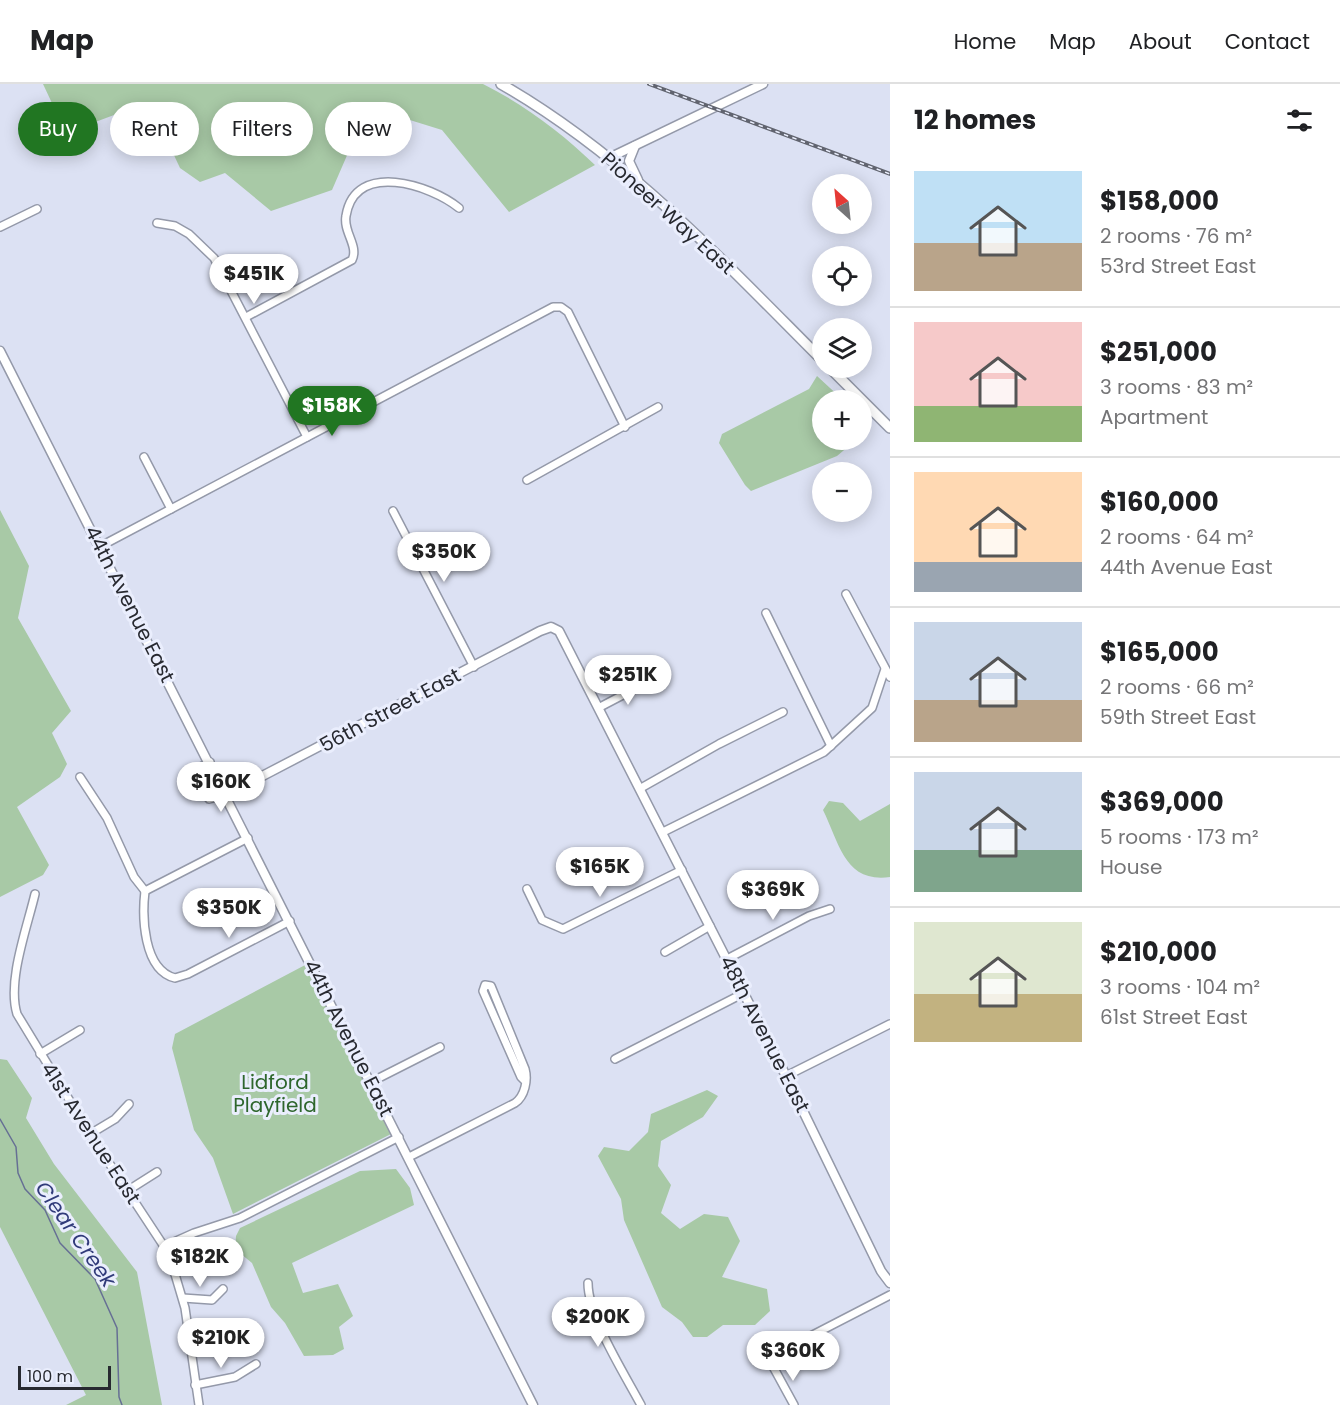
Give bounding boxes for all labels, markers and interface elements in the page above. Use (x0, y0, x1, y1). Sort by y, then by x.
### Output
text: Map (30, 21, 94, 60)
text: Home (954, 27, 1016, 56)
text: Map (1049, 27, 1096, 56)
text: About (1129, 27, 1192, 56)
text: Contact (1225, 27, 1310, 56)
chip: Buy (18, 102, 98, 156)
chip: Rent (110, 102, 199, 156)
chip: Filters (211, 102, 313, 156)
chip: New (325, 102, 412, 156)
text: 12 homes (914, 102, 1036, 138)
icon: filters (1283, 104, 1316, 137)
street label: Pioneer Way East (595, 145, 741, 281)
north arrow (812, 174, 872, 234)
map controls (812, 174, 872, 522)
text: $158,000 (1100, 183, 1219, 219)
icon: home (962, 195, 1034, 267)
text: 2 rooms · 76 m² (1100, 222, 1252, 250)
button: locate (812, 246, 872, 306)
text: 53rd Street East (1100, 252, 1256, 280)
pin: $451K (212, 254, 296, 305)
text: $451K (223, 259, 285, 287)
button: layers (812, 318, 872, 378)
text: $251,000 (1100, 334, 1217, 370)
icon: home (962, 346, 1034, 418)
text: 3 rooms · 83 m² (1100, 373, 1253, 401)
pin: $158K (290, 386, 374, 437)
button: + (812, 390, 872, 450)
text: $158K (302, 391, 362, 419)
text: Apartment (1100, 403, 1208, 431)
button: − (812, 462, 872, 522)
text: $160,000 (1100, 484, 1219, 520)
icon: home (962, 496, 1034, 568)
street label: 44th Avenue East (78, 521, 182, 687)
text: 2 rooms · 64 m² (1100, 523, 1254, 551)
pin: $350K (402, 532, 486, 583)
text: $350K (411, 537, 477, 565)
text: 44th Avenue East (1100, 553, 1273, 581)
text: $165,000 (1100, 634, 1219, 670)
icon: home (962, 646, 1034, 718)
pin: $251K (586, 655, 670, 706)
text: $251K (598, 660, 658, 688)
street label: 56th Street East (315, 661, 465, 759)
text: 2 rooms · 66 m² (1100, 673, 1254, 701)
text: 59th Street East (1100, 703, 1256, 731)
pin: $160K (179, 762, 263, 813)
text: $160K (191, 767, 251, 795)
text: $369,000 (1100, 784, 1224, 820)
icon: home (962, 796, 1034, 868)
text: 5 rooms · 173 m² (1100, 823, 1259, 851)
pin: $165K (558, 847, 642, 898)
text: $165K (570, 852, 630, 880)
text: House (1100, 853, 1162, 881)
pin: $369K (731, 870, 815, 921)
text: $369K (741, 875, 805, 903)
pin: $350K (187, 888, 271, 939)
text: $350K (196, 893, 262, 921)
text: $210,000 (1100, 934, 1217, 970)
icon: home (962, 946, 1034, 1018)
street label: 48th Avenue East (713, 951, 817, 1117)
street label: 44th Avenue East (297, 955, 401, 1121)
text: 3 rooms · 104 m² (1100, 973, 1260, 1001)
text: 61st Street East (1100, 1003, 1248, 1031)
street label: 41st Avenue East (35, 1057, 147, 1209)
park label: Lidford Playfield (233, 1068, 317, 1119)
water label: Clear Creek (29, 1175, 124, 1294)
pin: $182K (158, 1237, 242, 1288)
text: $182K (171, 1242, 230, 1270)
pin: $200K (556, 1297, 640, 1348)
text: $200K (566, 1302, 630, 1330)
pin: $210K (179, 1318, 263, 1369)
text: $210K (191, 1323, 251, 1351)
pin: $360K (751, 1331, 835, 1382)
text: $360K (761, 1336, 825, 1364)
scale bar (18, 1363, 111, 1390)
text: 100 m (27, 1365, 73, 1388)

